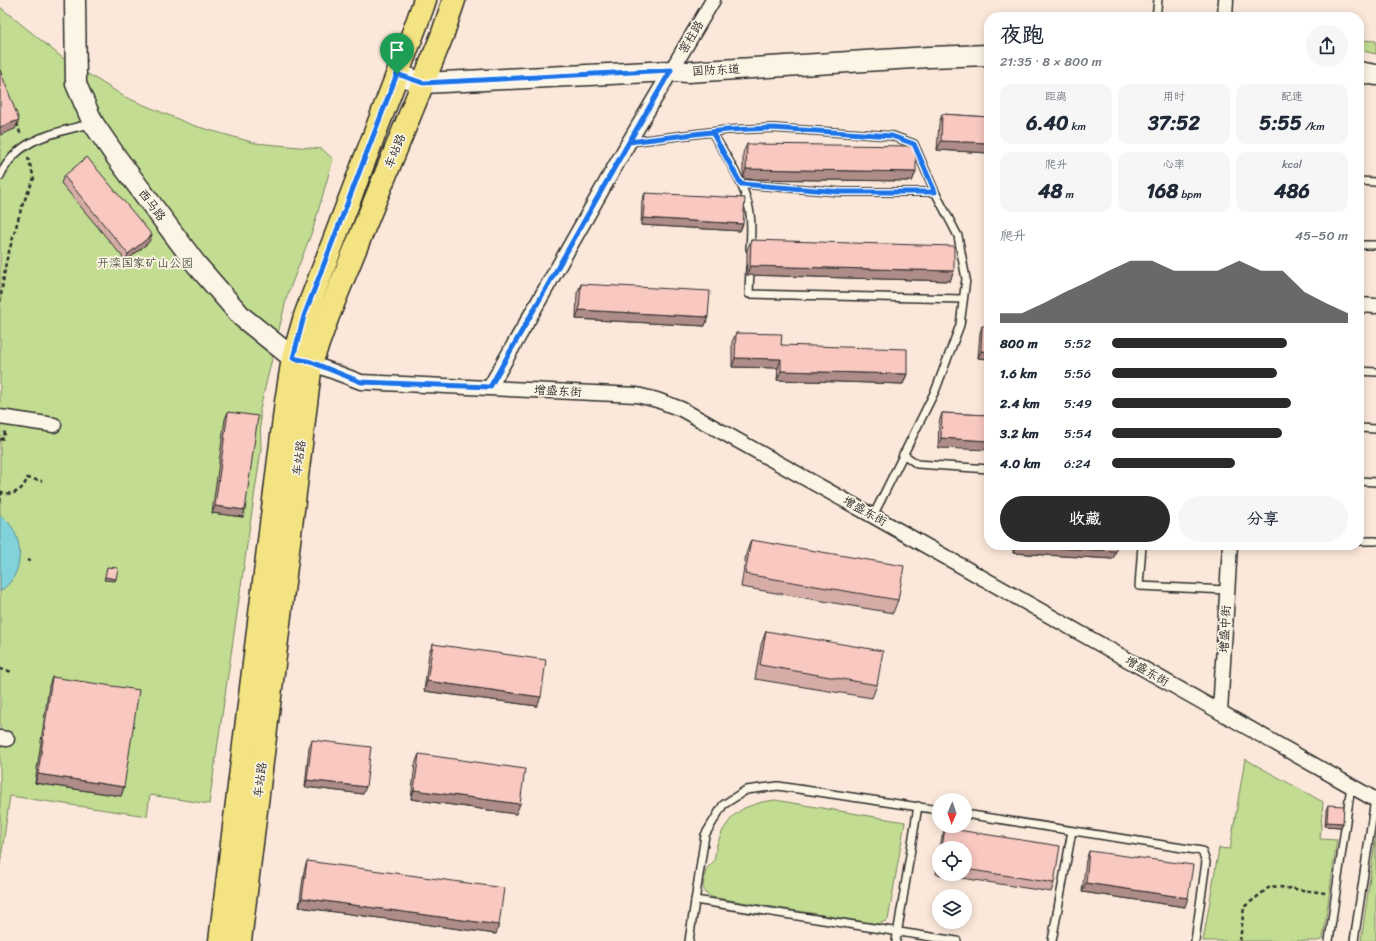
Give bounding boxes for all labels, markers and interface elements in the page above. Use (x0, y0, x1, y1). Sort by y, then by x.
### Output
text: 夜跑 (1000, 15, 1044, 54)
street label: 窑柱路 (672, 16, 710, 58)
button: share (1306, 25, 1348, 67)
pin (380, 33, 414, 74)
icon: arrive (386, 39, 408, 61)
text: 21:35 · 8 × 800 m (1000, 50, 1102, 73)
street label: 国防东道 (691, 58, 741, 82)
text: 距离 (1045, 87, 1067, 106)
text: 用时 (1163, 87, 1185, 106)
text: 配速 (1281, 87, 1303, 106)
text: 6.40 (1026, 106, 1069, 141)
text: 37:52 (1148, 106, 1200, 141)
text: 5:55 (1259, 106, 1302, 141)
text: km (1069, 117, 1086, 136)
text: /km (1302, 117, 1325, 136)
street label: 车站路 (378, 130, 412, 172)
text: 爬升 (1045, 155, 1067, 174)
text: 心率 (1163, 155, 1185, 174)
text: kcal (1282, 155, 1302, 174)
text: 48 (1038, 174, 1063, 209)
text: 168 (1146, 174, 1178, 209)
text: 486 (1274, 174, 1310, 209)
street label: 西马路 (132, 184, 172, 226)
text: m (1063, 185, 1074, 204)
text: bpm (1178, 185, 1202, 204)
text: 爬升 (1000, 224, 1026, 247)
text: 45–50 m (1295, 224, 1348, 247)
park label: 开滦国家矿山公园 (97, 252, 193, 274)
text: 800 m (1000, 332, 1038, 355)
text: 5:52 (1064, 332, 1091, 355)
text: 1.6 km (1000, 362, 1037, 385)
text: 5:56 (1064, 362, 1091, 385)
street label: 增盛东街 (533, 379, 583, 403)
text: 2.4 km (1000, 392, 1040, 415)
text: 5:49 (1064, 392, 1092, 415)
text: 3.2 km (1000, 422, 1039, 445)
text: 5:54 (1064, 422, 1092, 445)
street label: 车站路 (286, 439, 312, 477)
text: 4.0 km (1000, 452, 1041, 475)
text: 6:24 (1064, 452, 1091, 475)
street label: 增盛东街 (839, 490, 891, 532)
button: 收藏 (1000, 496, 1170, 542)
button: 分享 (1178, 496, 1348, 542)
street label: 增盛中街 (1213, 604, 1237, 654)
street label: 增盛东街 (1121, 649, 1173, 693)
street label: 车站路 (247, 761, 273, 799)
north arrow (932, 793, 972, 833)
map controls (932, 793, 972, 929)
button: locate (932, 841, 972, 881)
button: layers (932, 889, 972, 929)

